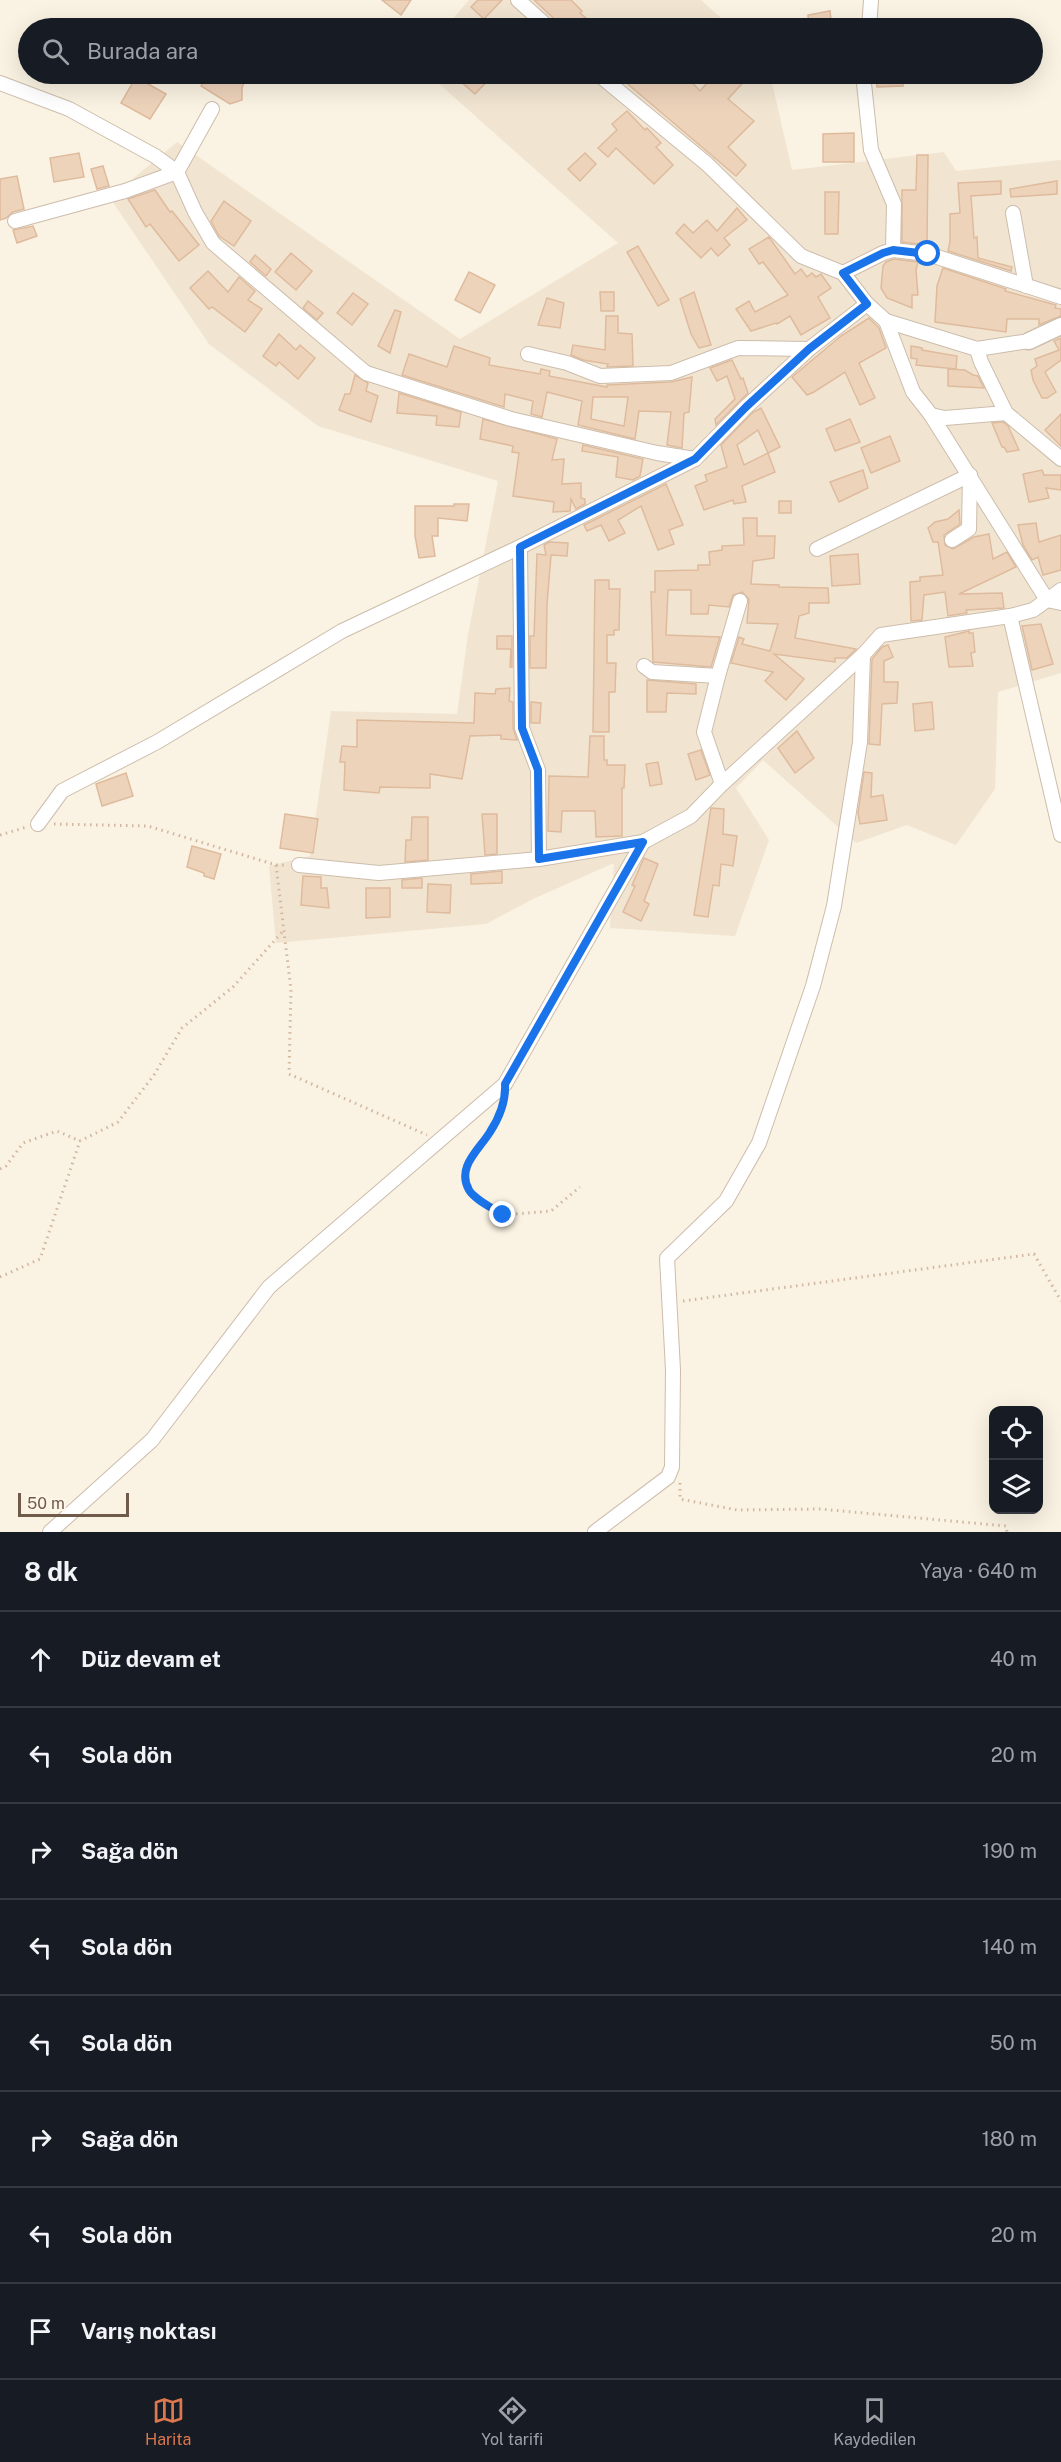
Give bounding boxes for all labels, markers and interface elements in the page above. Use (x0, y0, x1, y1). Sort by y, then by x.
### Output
search box (18, 18, 1043, 84)
icon: search (39, 35, 72, 68)
text: Burada ara (87, 38, 198, 64)
route start (914, 240, 940, 266)
route end (489, 1201, 515, 1227)
map controls (989, 1406, 1043, 1514)
button: locate (989, 1406, 1043, 1460)
button: layers (989, 1460, 1043, 1514)
scale bar (18, 1490, 129, 1518)
text: 50 m (27, 1494, 65, 1513)
text: 8 dk (24, 1556, 78, 1587)
text: Yaya · 640 m (920, 1559, 1037, 1583)
icon: ahead (24, 1643, 57, 1676)
text: Düz devam et (81, 1646, 221, 1672)
text: 40 m (990, 1647, 1037, 1671)
icon: left (24, 1739, 57, 1772)
text: Sola dön (81, 1742, 172, 1768)
text: 20 m (991, 1743, 1037, 1767)
icon: right (24, 1835, 57, 1868)
text: Sağa dön (81, 1838, 178, 1864)
text: 190 m (982, 1839, 1037, 1863)
icon: left (24, 1931, 57, 1964)
text: Sola dön (81, 1934, 172, 1960)
text: 140 m (982, 1935, 1037, 1959)
icon: left (24, 2027, 57, 2060)
text: Sola dön (81, 2030, 172, 2056)
text: 50 m (990, 2031, 1037, 2055)
icon: right (24, 2123, 57, 2156)
text: Sağa dön (81, 2126, 178, 2152)
text: 180 m (982, 2127, 1037, 2151)
icon: left (24, 2219, 57, 2252)
text: Sola dön (81, 2222, 172, 2248)
text: 20 m (991, 2223, 1037, 2247)
icon: arrive (24, 2315, 57, 2348)
text: Varış noktası (81, 2318, 216, 2344)
tab: Harita (145, 2394, 191, 2449)
tab: Yol tarifi (481, 2394, 543, 2449)
tab: Kaydedilen (833, 2394, 916, 2449)

